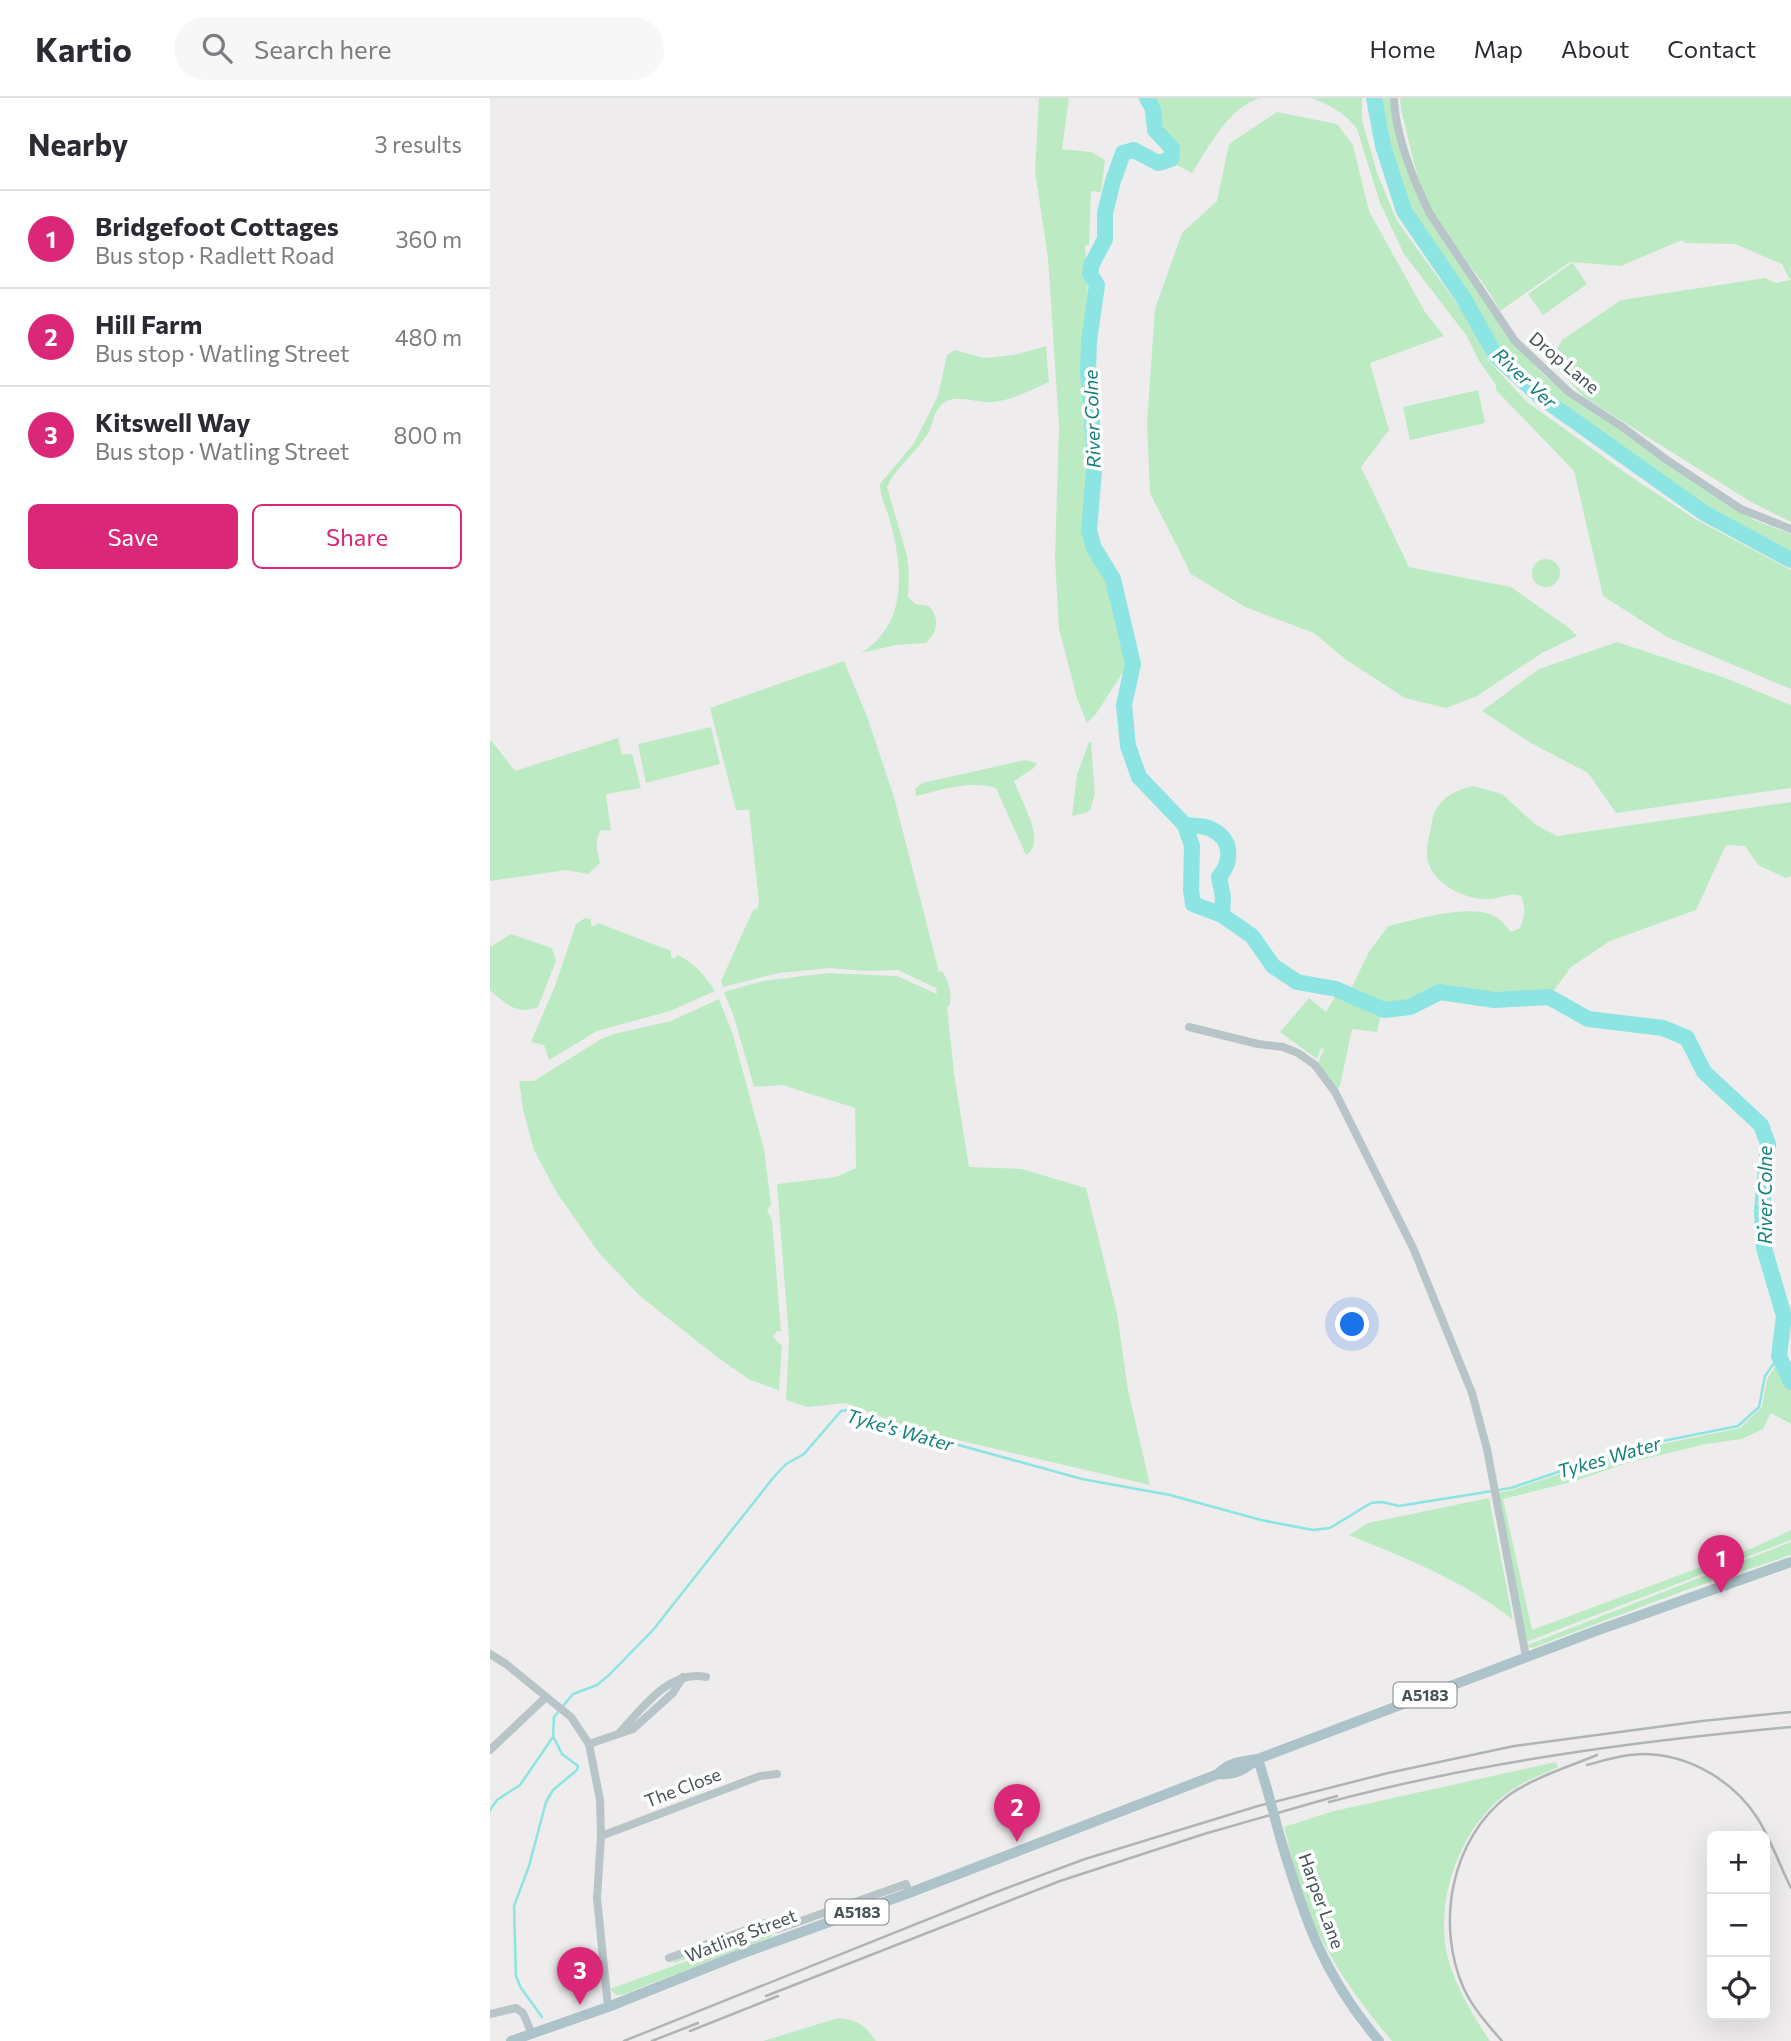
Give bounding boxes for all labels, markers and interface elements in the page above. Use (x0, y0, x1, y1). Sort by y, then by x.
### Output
search box (174, 17, 664, 80)
text: Kartio (35, 28, 132, 69)
icon: search (198, 29, 236, 67)
text: Search here (254, 33, 391, 64)
text: Home (1370, 34, 1436, 63)
text: Map (1474, 34, 1523, 63)
text: About (1561, 34, 1629, 63)
text: Contact (1667, 34, 1756, 63)
text: Nearby (28, 125, 128, 162)
text: 3 results (375, 130, 462, 158)
text: Bridgefoot Cottages (95, 210, 339, 241)
text: 1 (46, 225, 56, 253)
text: 360 m (395, 225, 462, 253)
text: Bus stop · Radlett Road (95, 241, 334, 269)
text: Hill Farm (95, 308, 202, 339)
text: 2 (44, 323, 58, 351)
text: 480 m (395, 323, 462, 351)
street label: Drop Lane (1525, 327, 1604, 398)
text: Bus stop · Watling Street (95, 339, 349, 367)
water label: River Ver (1489, 343, 1563, 414)
water label: River Colne (1078, 369, 1105, 469)
text: Kitswell Way (95, 406, 251, 437)
text: 3 (44, 421, 58, 449)
text: 800 m (394, 421, 462, 449)
text: Bus stop · Watling Street (95, 437, 349, 465)
button: Save (28, 504, 238, 569)
button: Share (252, 504, 462, 569)
water label: River Colne (1753, 1146, 1776, 1244)
your location (1335, 1307, 1369, 1341)
water label: Tyke's Water (844, 1403, 958, 1456)
water label: Tykes Water (1554, 1430, 1665, 1482)
pin: 1 (1698, 1535, 1744, 1593)
road number: A5183 (1394, 1682, 1457, 1708)
street label: The Close (641, 1762, 724, 1812)
pin: 2 (994, 1784, 1040, 1842)
map controls (1707, 1831, 1770, 2020)
button: + (1707, 1831, 1770, 1894)
street label: Harper Lane (1294, 1850, 1349, 1952)
button: − (1707, 1894, 1770, 1957)
road number: A5183 (826, 1900, 888, 1924)
street label: Watling Street (682, 1904, 800, 1966)
pin: 3 (557, 1947, 603, 2005)
button: locate (1707, 1957, 1770, 2020)

